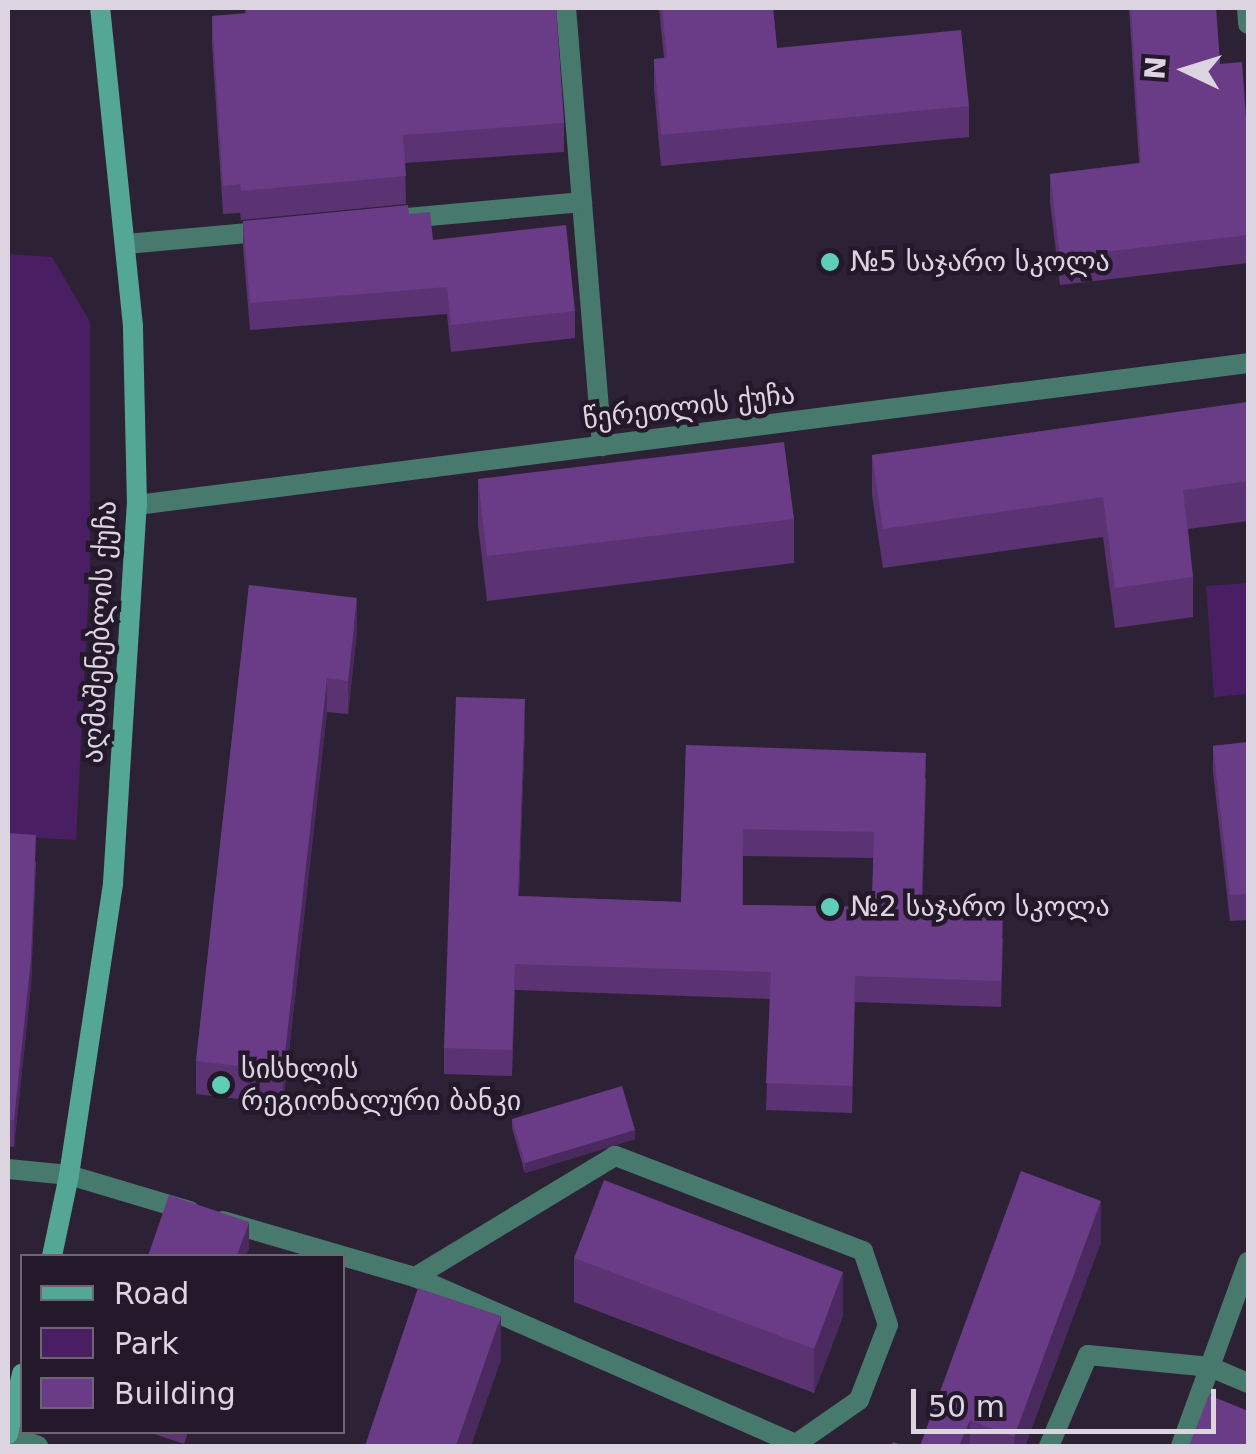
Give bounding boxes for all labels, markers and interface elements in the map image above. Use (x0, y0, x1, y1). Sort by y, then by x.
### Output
north arrow (1136, 20, 1236, 120)
text: N (1138, 55, 1173, 81)
place label: №5 საჯარო სკოლა (850, 245, 1110, 279)
marker: №5 საჯარო სკოლა (819, 251, 841, 273)
street label: წერეთლის ქუჩა (581, 377, 797, 437)
street label: აღმაშენებლის ქუჩა (76, 500, 124, 764)
place label: №2 საჯარო სკოლა (850, 890, 1110, 924)
marker: №2 საჯარო სკოლა (819, 896, 841, 918)
place label: სისხლის რეგიონალური ბანკი (241, 1052, 521, 1118)
marker: სისხლის რეგიონალური ბანკი (210, 1074, 232, 1096)
legend (20, 1254, 345, 1434)
text: Road (114, 1276, 189, 1311)
text: Park (114, 1326, 179, 1361)
scale bar (916, 1369, 1221, 1431)
text: Building (114, 1376, 236, 1411)
text: 50 m (928, 1389, 1005, 1424)

